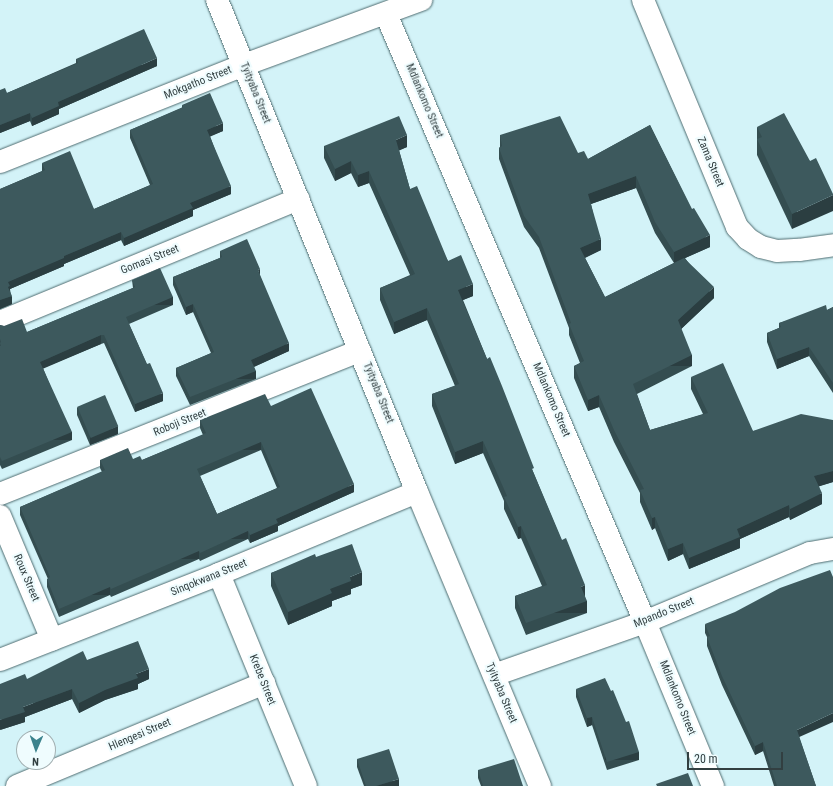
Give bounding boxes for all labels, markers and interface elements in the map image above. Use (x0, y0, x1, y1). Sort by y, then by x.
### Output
street label: Tyityaba Street (237, 61, 273, 125)
street label: Mdlankomo Street (402, 62, 446, 140)
street label: Mokgatho Street (162, 63, 234, 103)
street label: Zama Street (694, 135, 726, 189)
street label: Gomasi Street (119, 242, 181, 278)
street label: Tyityaba Street (360, 361, 396, 425)
street label: Mdlankomo Street (529, 361, 573, 439)
street label: Roboji Street (152, 406, 208, 440)
street label: Roux Street (10, 552, 42, 604)
street label: Sinqokwana Street (169, 557, 249, 599)
street label: Mpando Street (632, 595, 696, 631)
street label: Krebe Street (246, 653, 278, 707)
street label: Mdlankomo Street (656, 659, 698, 737)
street label: Tyityaba Street (482, 661, 520, 725)
street label: Hlengesi Street (107, 716, 173, 754)
north arrow (16, 730, 56, 770)
scale bar (689, 744, 785, 770)
text: 20 m (694, 752, 718, 766)
text: N (32, 755, 39, 768)

